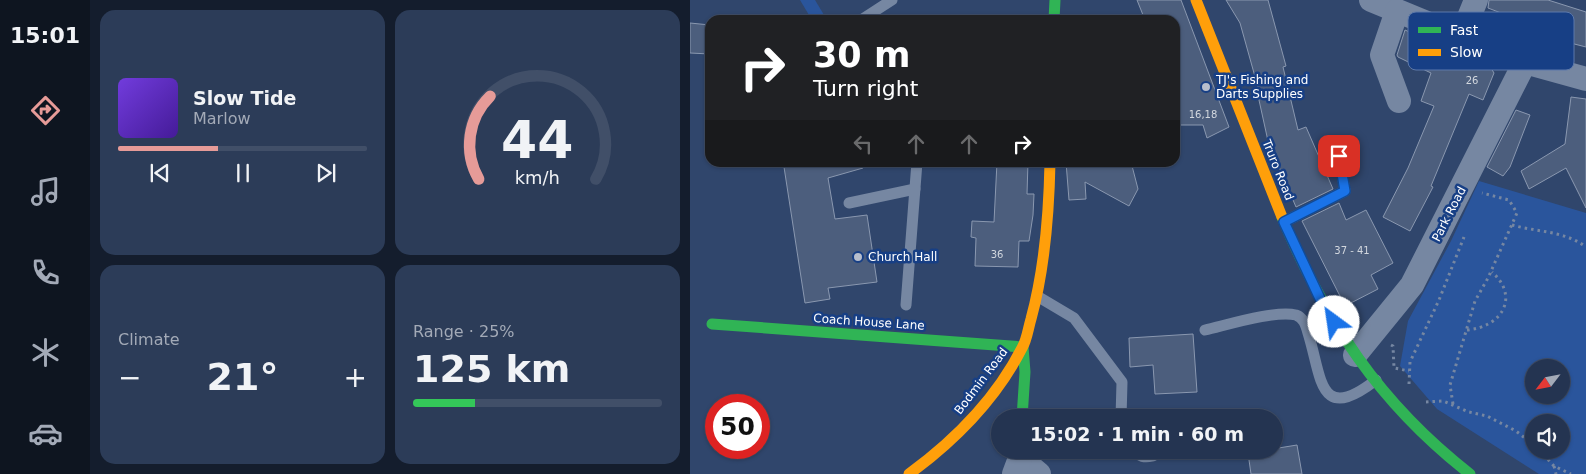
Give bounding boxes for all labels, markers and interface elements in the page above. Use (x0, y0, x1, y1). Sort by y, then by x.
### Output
legend (1408, 12, 1574, 70)
text: Fast (1450, 22, 1479, 38)
text: 15:01 (10, 23, 80, 48)
icon: right (730, 35, 795, 100)
text: 30 m (813, 35, 910, 75)
text: Slow (1450, 44, 1483, 60)
place label: TJ's Fishing and Darts Supplies (1215, 73, 1308, 101)
house number: 26 (1466, 75, 1478, 86)
text: Turn right (813, 76, 918, 101)
marker: TJ's Fishing and Darts Supplies (1200, 81, 1212, 93)
text: Slow Tide (193, 87, 296, 109)
icon: directions (28, 93, 63, 128)
text: Marlow (193, 109, 251, 128)
house number: 16,18 (1189, 109, 1217, 120)
text: 44 (501, 110, 574, 170)
icon: left (849, 130, 877, 158)
icon: ahead (902, 130, 930, 158)
icon: ahead (955, 130, 983, 158)
icon: right (1008, 130, 1036, 158)
pin (1318, 135, 1360, 177)
street label: Truro Road (1259, 137, 1296, 202)
icon: arrive (1325, 142, 1353, 170)
icon: previous (146, 159, 174, 187)
icon: pause (229, 159, 257, 187)
icon: next (312, 159, 340, 187)
text: km/h (515, 167, 560, 188)
icon: music (28, 174, 63, 209)
street label: Park Road (1429, 184, 1469, 244)
house number: 37 - 41 (1334, 245, 1370, 256)
house number: 36 (991, 249, 1003, 260)
place label: Church Hall (868, 250, 937, 264)
marker: Church Hall (852, 251, 864, 263)
icon: phone (28, 255, 63, 290)
position arrow (1307, 295, 1359, 347)
street label: Coach House Lane (813, 311, 925, 333)
text: Range · 25% (413, 322, 515, 341)
text: Climate (118, 330, 180, 349)
icon: climate (28, 335, 63, 370)
street label: Bodmin Road (951, 345, 1011, 417)
text: 125 km (413, 347, 570, 391)
text: 21° (207, 355, 278, 399)
north arrow (1525, 359, 1570, 404)
map controls (1525, 359, 1570, 459)
text: − (118, 361, 141, 394)
text: + (344, 361, 367, 394)
speed limit sign: 50 (705, 394, 770, 459)
button: sound (1525, 414, 1570, 459)
icon: car (28, 416, 63, 451)
text: 15:02 · 1 min · 60 m (1030, 423, 1244, 445)

